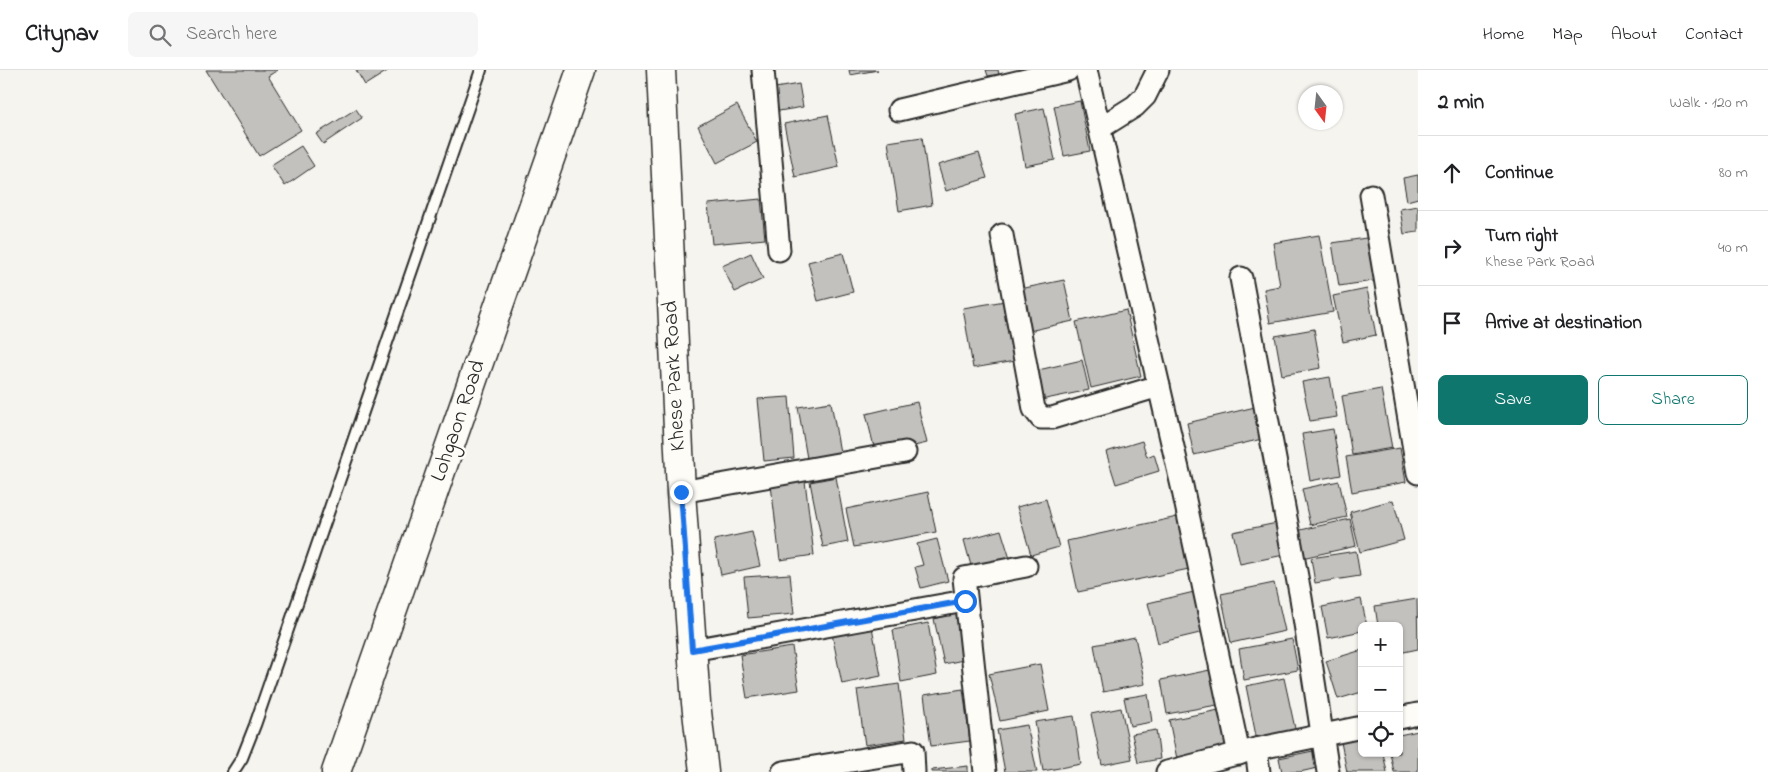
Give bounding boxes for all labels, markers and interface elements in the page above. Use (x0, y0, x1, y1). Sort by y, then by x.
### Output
search box (128, 12, 478, 57)
text: Citynav (25, 17, 98, 52)
icon: search (146, 21, 174, 49)
text: Search here (186, 21, 277, 48)
text: Home (1483, 22, 1524, 48)
text: Map (1552, 22, 1583, 48)
text: About (1611, 22, 1657, 48)
text: Contact (1685, 22, 1743, 48)
north arrow (1298, 85, 1343, 130)
text: 2 min (1438, 88, 1484, 118)
text: Walk · 120 m (1669, 91, 1748, 115)
icon: ahead (1438, 159, 1466, 187)
text: Continue (1485, 160, 1553, 187)
text: 80 m (1719, 161, 1748, 185)
text: Turn right (1485, 223, 1558, 250)
icon: right (1438, 234, 1466, 262)
text: 40 m (1718, 236, 1748, 260)
text: Khese Park Road (1485, 250, 1595, 274)
street label: Khese Park Road (655, 300, 695, 452)
icon: arrive (1438, 309, 1466, 337)
text: Arrive at destination (1485, 310, 1642, 337)
street label: Lohgaon Road (423, 356, 496, 486)
button: Save (1438, 375, 1588, 425)
button: Share (1598, 375, 1748, 425)
route end (670, 481, 693, 504)
route start (954, 590, 977, 613)
map controls (1358, 622, 1403, 757)
button: + (1358, 622, 1403, 667)
button: − (1358, 667, 1403, 712)
button: locate (1358, 712, 1403, 757)

